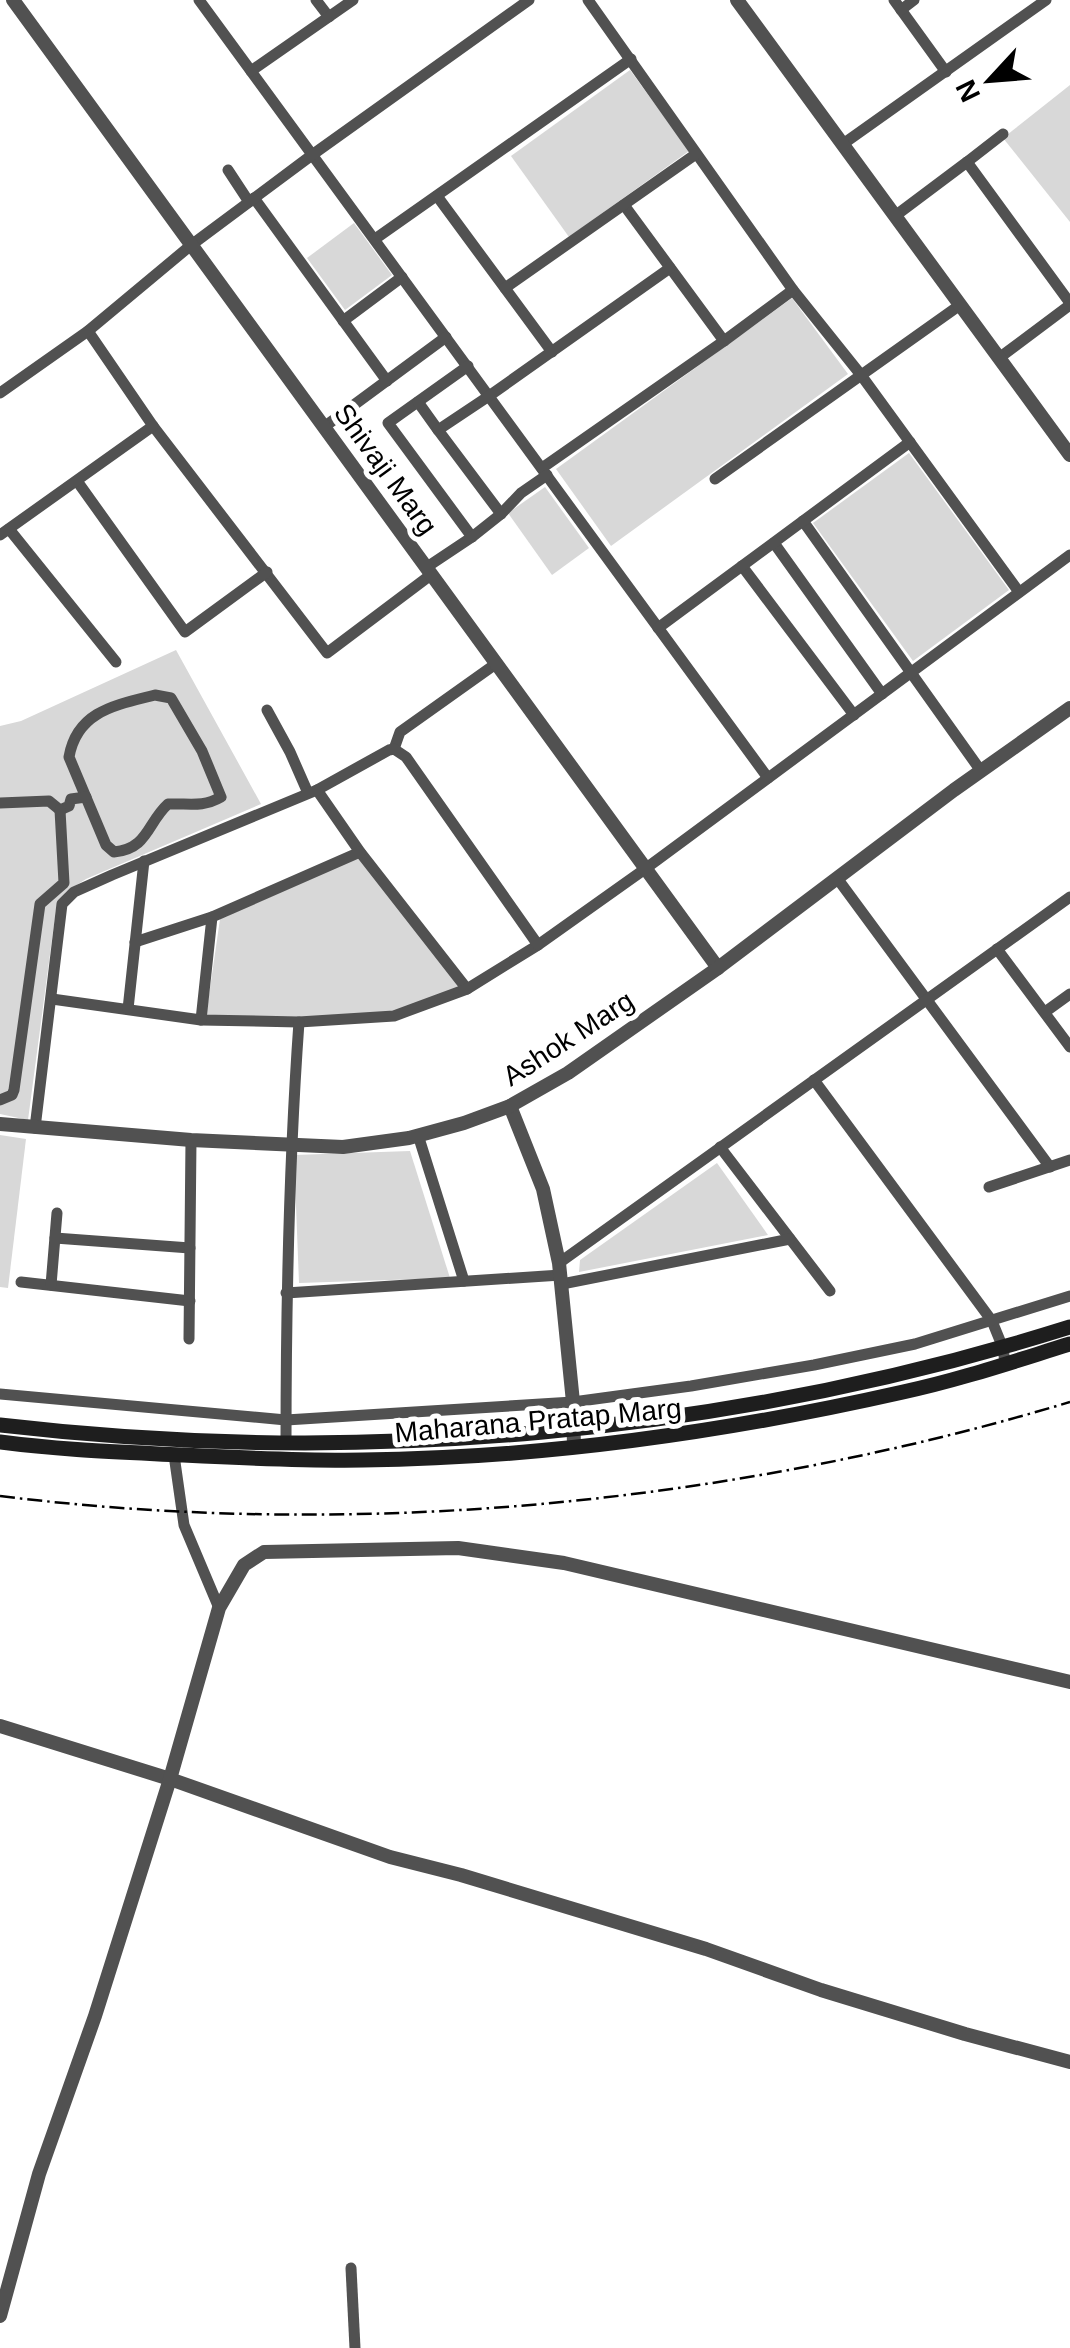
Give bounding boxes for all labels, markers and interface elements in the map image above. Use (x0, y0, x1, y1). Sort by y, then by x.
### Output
north arrow (940, 30, 1040, 130)
text: N (950, 75, 986, 107)
street label: Shivaji Marg (328, 398, 443, 541)
street label: Ashok Marg (497, 985, 639, 1092)
street label: Maharana Pratap Marg (393, 1393, 683, 1448)

